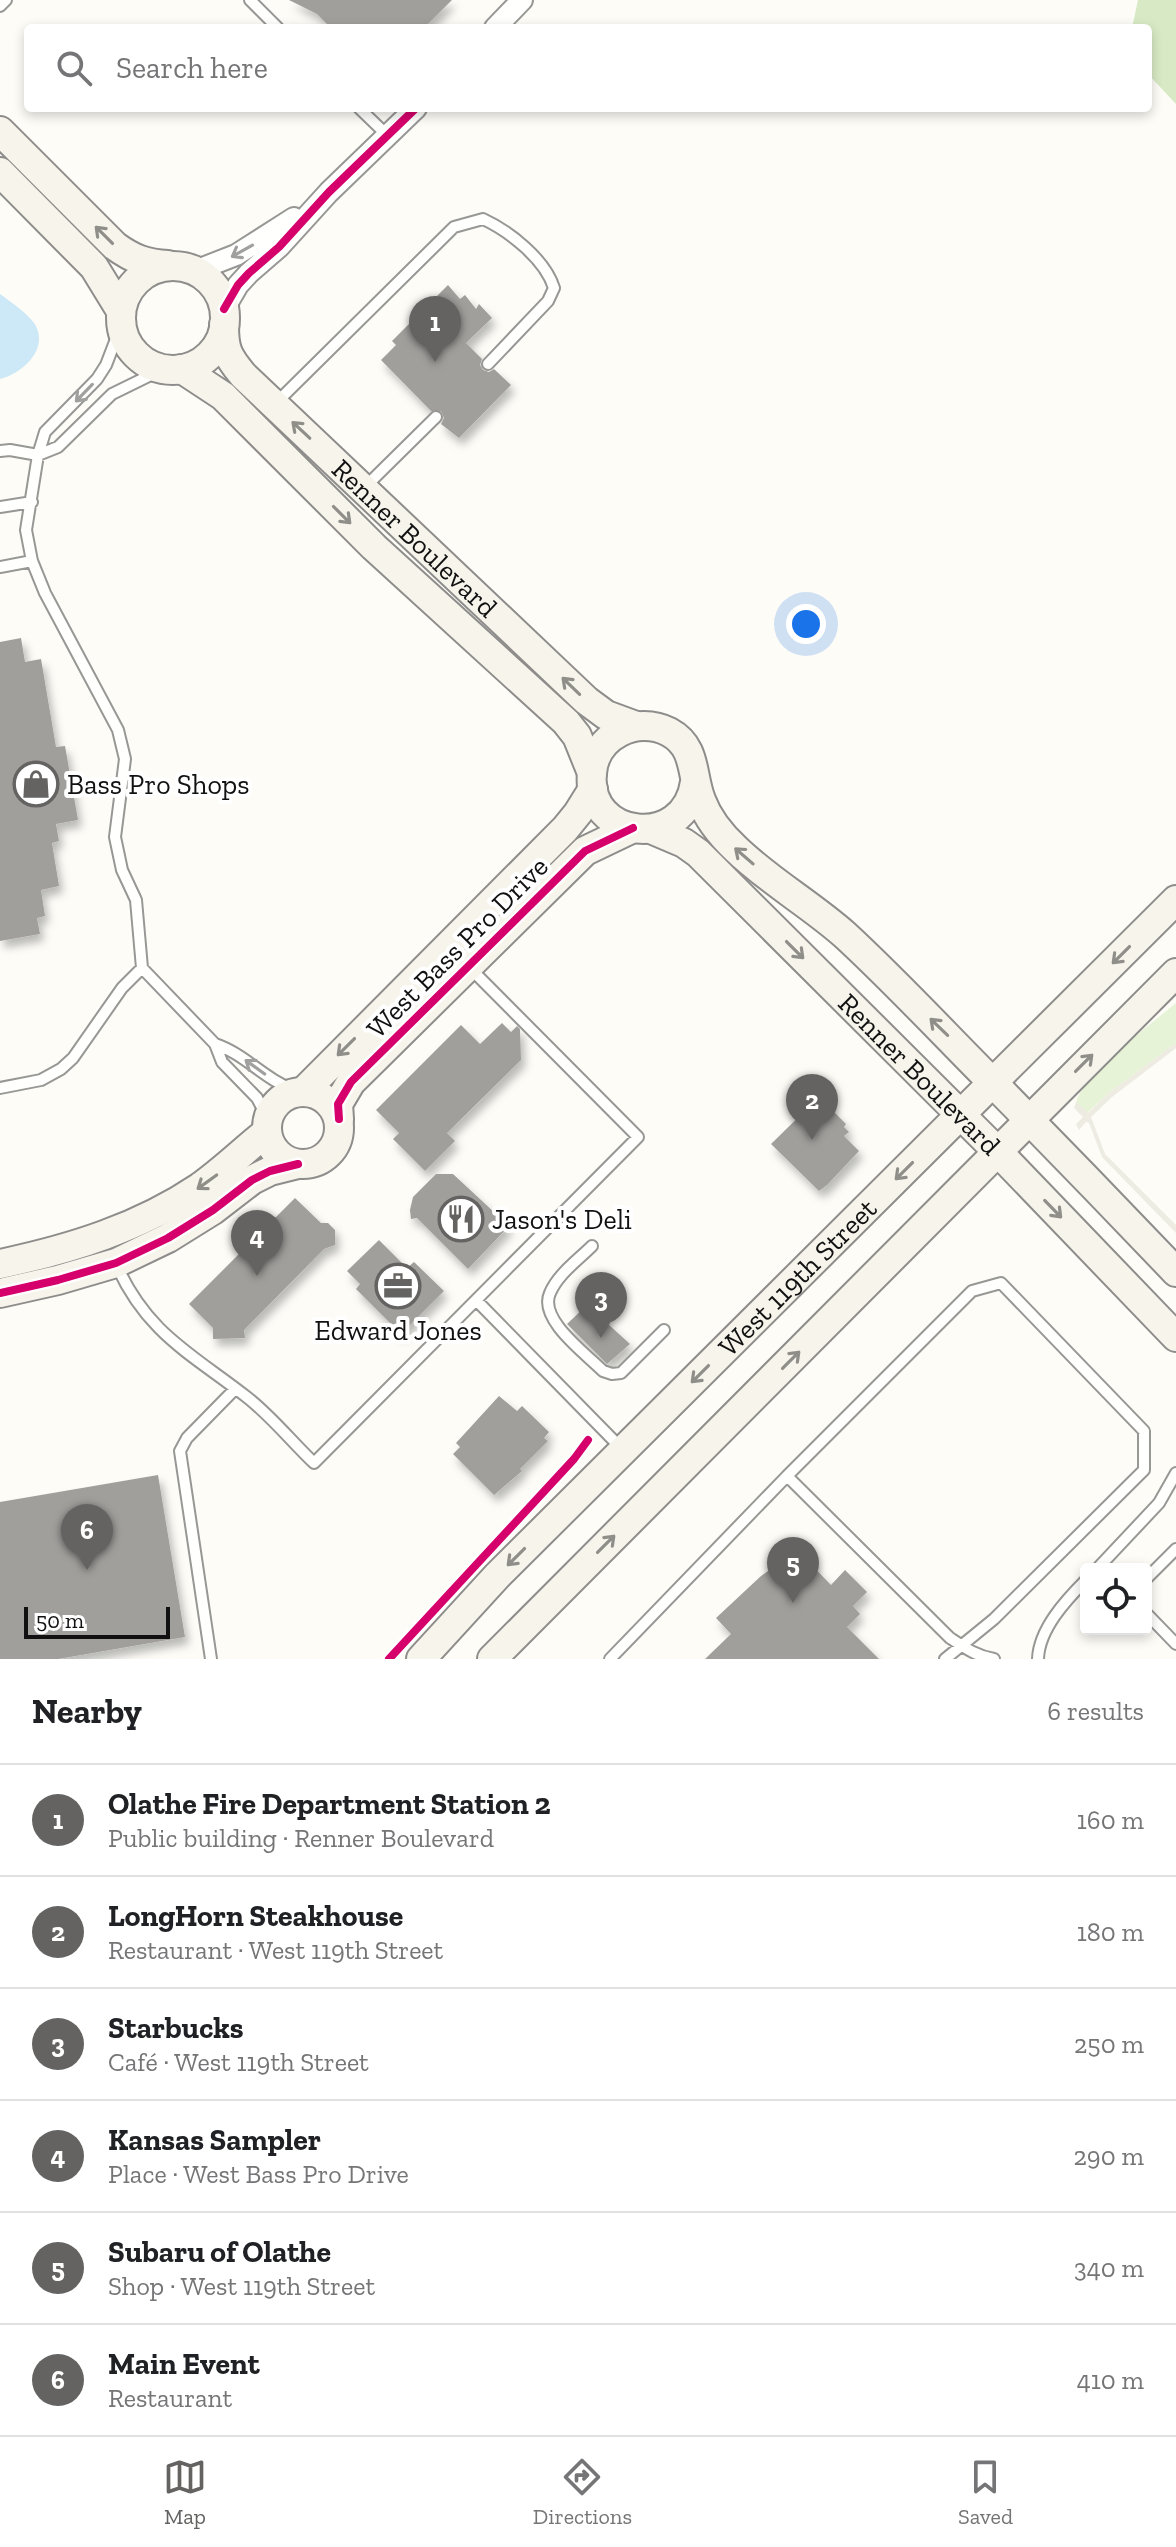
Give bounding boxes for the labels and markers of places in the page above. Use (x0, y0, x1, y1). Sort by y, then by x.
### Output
pin: 1 (409, 296, 461, 362)
shop icon: Bass Pro Shops (12, 760, 60, 808)
place label: Bass Pro Shops (67, 768, 250, 801)
pin: 2 (786, 1074, 838, 1140)
restaurant icon: Jason's Deli (437, 1195, 485, 1243)
place label: Jason's Deli (492, 1203, 632, 1236)
pin: 4 (231, 1210, 283, 1276)
office icon: Edward Jones (374, 1262, 422, 1310)
pin: 3 (575, 1272, 627, 1338)
place label: Edward Jones (314, 1314, 482, 1347)
pin: 6 (61, 1504, 113, 1570)
pin: 5 (767, 1537, 819, 1603)

